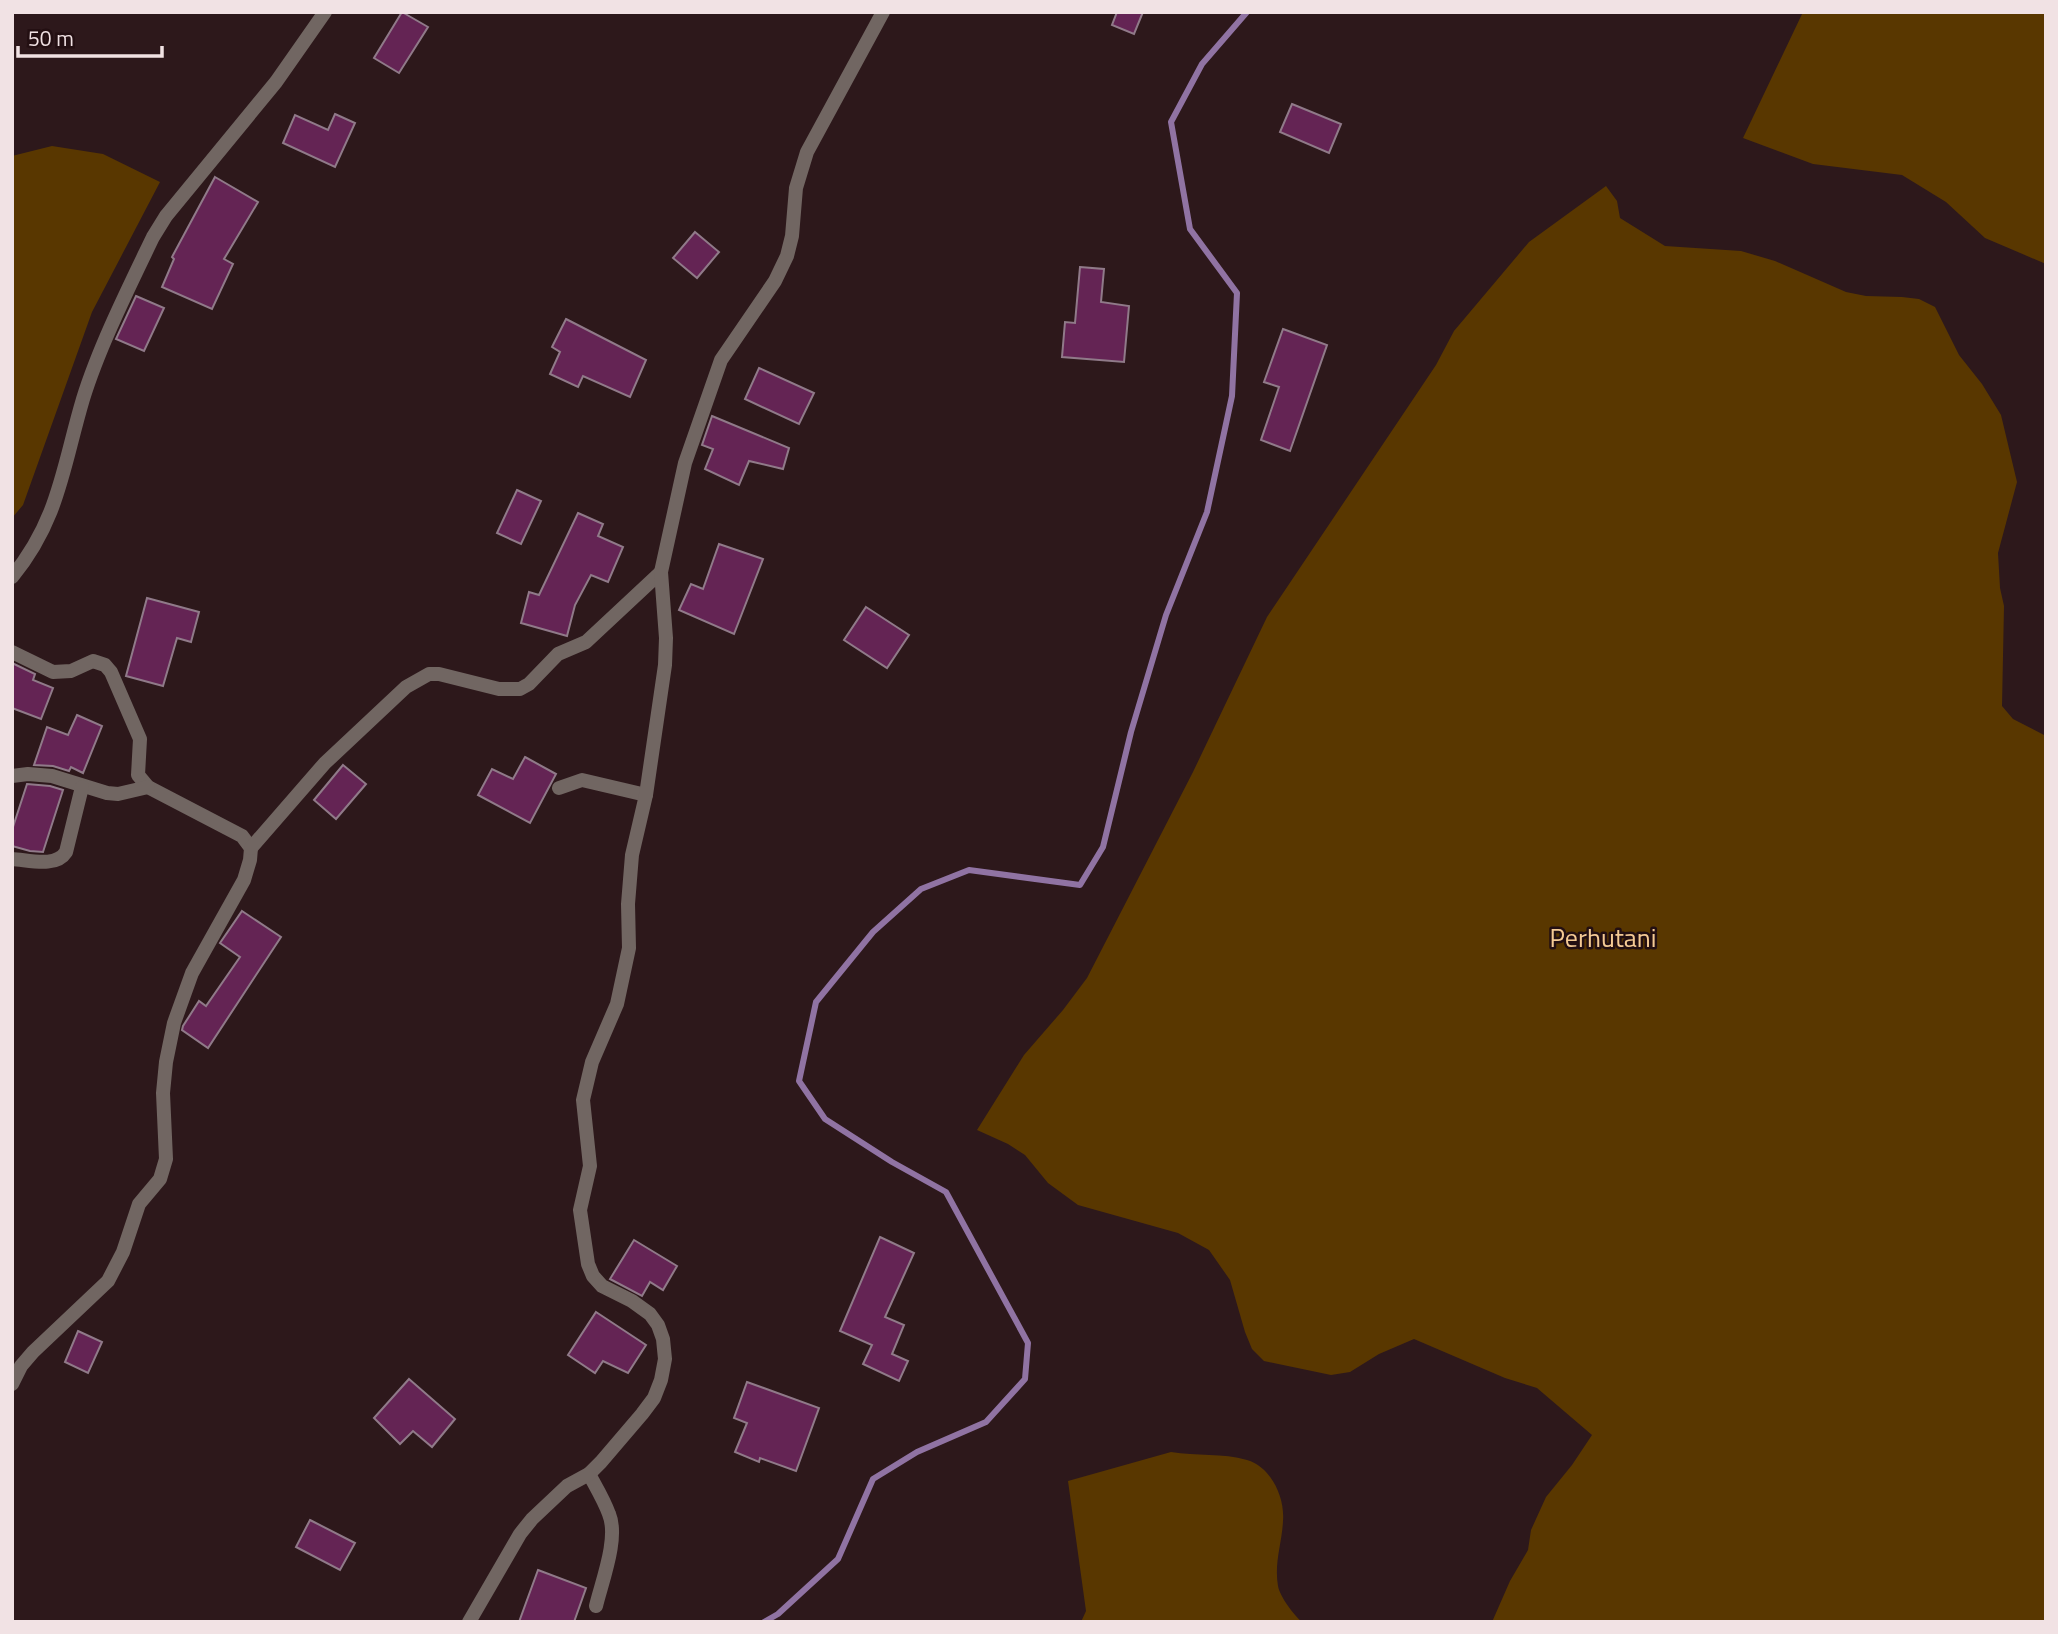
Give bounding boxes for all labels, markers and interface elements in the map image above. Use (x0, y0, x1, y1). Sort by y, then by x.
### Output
scale bar (18, 14, 161, 58)
text: 50 m (28, 22, 74, 54)
park label: Perhutani (1549, 918, 1657, 957)

